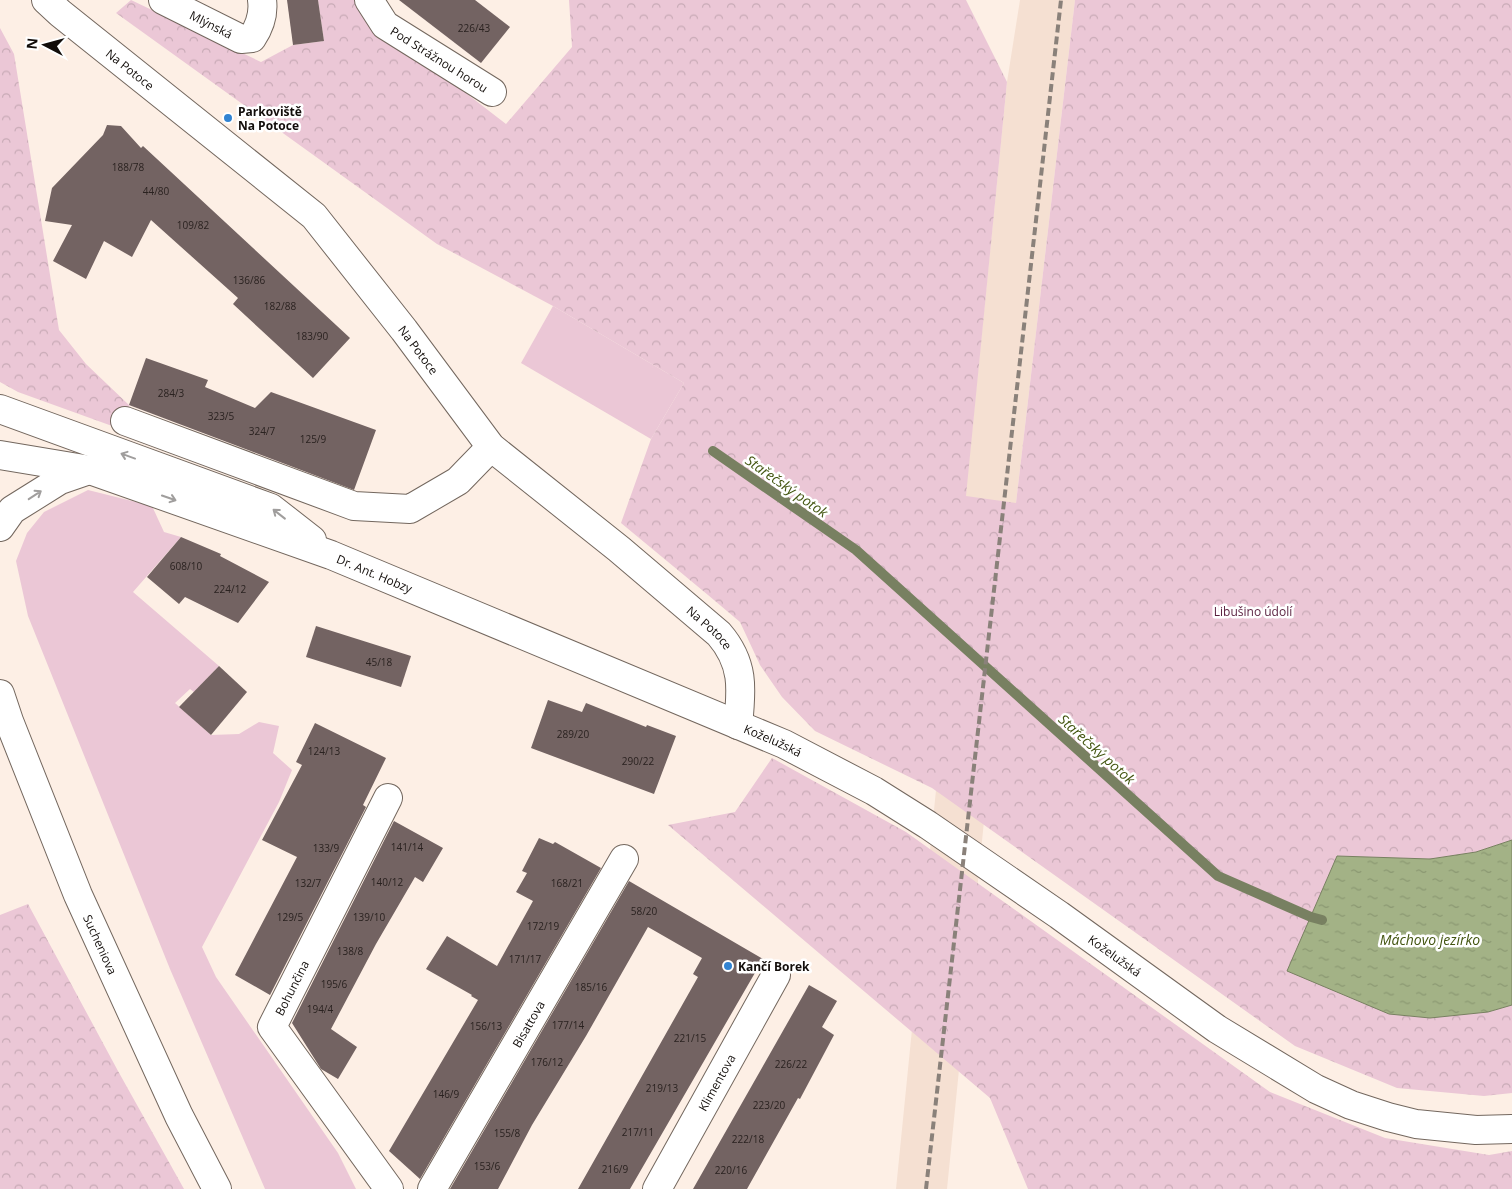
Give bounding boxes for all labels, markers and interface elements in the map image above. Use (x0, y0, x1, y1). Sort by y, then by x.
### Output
street label: Mlýnská (187, 6, 236, 42)
north arrow (20, 20, 70, 70)
house number: 226/43 (458, 21, 490, 35)
street label: Pod Strážnou horou (387, 22, 492, 96)
text: N (22, 37, 42, 50)
street label: Na Potoce (103, 45, 158, 94)
place label: Parkoviště Na Potoce (238, 103, 302, 134)
marker: Parkoviště Na Potoce (222, 112, 234, 124)
house number: 188/78 (112, 160, 144, 174)
house number: 44/80 (143, 184, 170, 198)
house number: 109/82 (177, 218, 209, 232)
house number: 136/86 (233, 273, 265, 287)
house number: 182/88 (264, 299, 296, 313)
street label: Na Potoce (395, 322, 443, 378)
house number: 183/90 (296, 329, 328, 343)
house number: 284/3 (158, 386, 185, 400)
house number: 323/5 (208, 409, 235, 423)
house number: 324/7 (249, 424, 276, 438)
house number: 125/9 (300, 432, 327, 446)
water label: Stařečský potok (742, 450, 833, 522)
one-way arrow (121, 451, 136, 460)
one-way arrow (28, 490, 42, 500)
one-way arrow (161, 493, 177, 503)
one-way arrow (273, 509, 286, 520)
street label: Dr. Ant. Hobzy (334, 550, 416, 597)
house number: 608/10 (170, 559, 202, 573)
house number: 224/12 (214, 582, 246, 596)
street label: Na Potoce (683, 602, 737, 653)
park label: Libušino údolí (1214, 603, 1293, 620)
house number: 45/18 (366, 655, 393, 669)
water label: Stařečský potok (1055, 710, 1140, 789)
street label: Koželužská (742, 720, 805, 760)
house number: 289/20 (557, 727, 589, 741)
house number: 124/13 (308, 744, 340, 758)
house number: 290/22 (622, 754, 654, 768)
house number: 141/14 (391, 840, 423, 854)
house number: 133/9 (313, 841, 340, 855)
house number: 140/12 (371, 875, 403, 889)
house number: 132/7 (295, 876, 322, 890)
house number: 168/21 (551, 876, 583, 890)
house number: 58/20 (631, 904, 658, 918)
house number: 129/5 (277, 910, 304, 924)
house number: 139/10 (353, 910, 385, 924)
street label: Sucheniova (80, 912, 122, 977)
house number: 172/19 (527, 919, 559, 933)
street label: Koželužská (1085, 930, 1145, 980)
water label: Máchovo jezírko (1380, 930, 1480, 949)
house number: 138/8 (337, 944, 364, 958)
house number: 171/17 (509, 952, 541, 966)
street label: Bohunčina (271, 957, 313, 1019)
place label: Kančí Borek (738, 958, 810, 975)
marker: Kančí Borek (722, 960, 734, 972)
house number: 195/6 (321, 977, 348, 991)
house number: 185/16 (575, 980, 607, 994)
street label: Bisattova (508, 997, 548, 1051)
house number: 194/4 (307, 1002, 334, 1016)
house number: 177/14 (552, 1018, 584, 1032)
house number: 156/13 (470, 1019, 502, 1033)
house number: 221/15 (674, 1031, 706, 1045)
street label: Klimentova (694, 1051, 739, 1114)
house number: 176/12 (531, 1055, 563, 1069)
house number: 226/22 (775, 1057, 807, 1071)
house number: 219/13 (646, 1081, 678, 1095)
house number: 146/9 (433, 1087, 460, 1101)
house number: 223/20 (753, 1098, 785, 1112)
house number: 217/11 (622, 1125, 654, 1139)
house number: 155/8 (494, 1126, 521, 1140)
house number: 222/18 (732, 1132, 764, 1146)
house number: 153/6 (474, 1159, 501, 1173)
house number: 216/9 (602, 1162, 629, 1176)
house number: 220/16 (715, 1163, 747, 1177)

